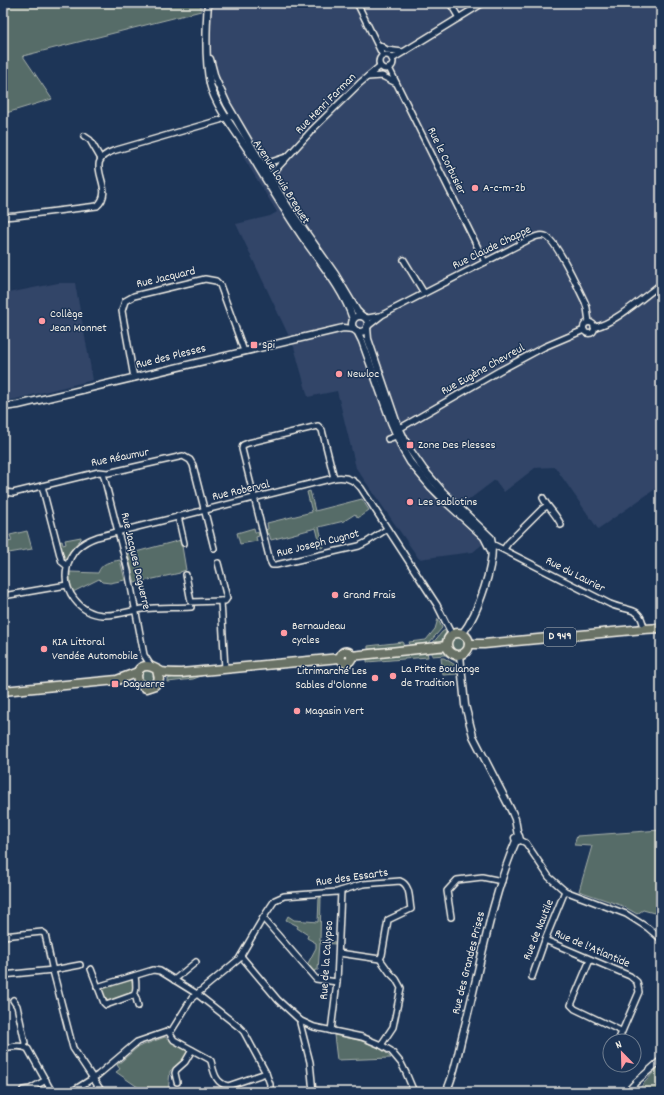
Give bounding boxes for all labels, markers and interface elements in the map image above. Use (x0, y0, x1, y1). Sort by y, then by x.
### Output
street label: Rue Henri Farman (292, 69, 361, 138)
street label: Rue le Corbusier (422, 124, 470, 198)
street label: Avenue Louis Breguet (248, 137, 314, 228)
place label: A-c-m-2b (483, 180, 525, 197)
marker: A-c-m-2b (470, 183, 480, 193)
street label: Rue Claude Chappe (450, 222, 534, 274)
street label: Rue Jacquard (135, 263, 197, 293)
place label: Collège Jean Monnet (50, 306, 107, 337)
marker: Collège Jean Monnet (37, 316, 47, 326)
place label: Spi (262, 337, 275, 354)
street label: Rue des Plesses (134, 340, 208, 374)
marker: Spi (249, 340, 259, 350)
street label: Rue Eugène Chevreul (438, 340, 528, 400)
place label: Newloc (347, 366, 379, 383)
marker: Newloc (334, 369, 344, 379)
place label: Zone Des Plesses (418, 437, 496, 454)
marker: Zone Des Plesses (405, 440, 415, 450)
street label: Rue Réaumur (90, 444, 151, 472)
street label: Rue Roberval (211, 476, 272, 506)
place label: Les sablotins (418, 494, 477, 511)
marker: Les sablotins (405, 497, 415, 507)
street label: Rue Jacques Daguerre (116, 511, 154, 611)
street label: Rue Joseph Cugnot (275, 525, 362, 562)
street label: Rue du Laurier (542, 553, 608, 598)
place label: Grand Frais (343, 587, 396, 604)
marker: Grand Frais (330, 590, 340, 600)
place label: Bernaudeau cycles (292, 618, 345, 649)
marker: Bernaudeau cycles (279, 628, 289, 638)
road number: D 949 (544, 628, 576, 646)
place label: KIA Littoral Vendée Automobile (52, 634, 138, 665)
marker: KIA Littoral Vendée Automobile (39, 644, 49, 654)
place label: La Ptite Boulange de Tradition (401, 661, 480, 692)
place label: Litrimarché Les Sables d'Olonne (296, 663, 367, 694)
marker: La Ptite Boulange de Tradition (388, 671, 398, 681)
marker: Litrimarché Les Sables d'Olonne (370, 673, 380, 683)
place label: Daguerre (123, 676, 165, 693)
marker: Daguerre (110, 679, 120, 689)
place label: Magasin Vert (305, 703, 365, 720)
marker: Magasin Vert (292, 706, 302, 716)
street label: Rue des Essarts (315, 865, 389, 891)
street label: Rue de Nautile (519, 897, 559, 963)
street label: Rue des Grandes Prises (448, 910, 490, 1016)
street label: Rue de la Calypso (316, 920, 338, 1000)
street label: Rue de l'Atlantide (552, 925, 632, 973)
north arrow (602, 1033, 642, 1073)
text: N (613, 1037, 625, 1054)

